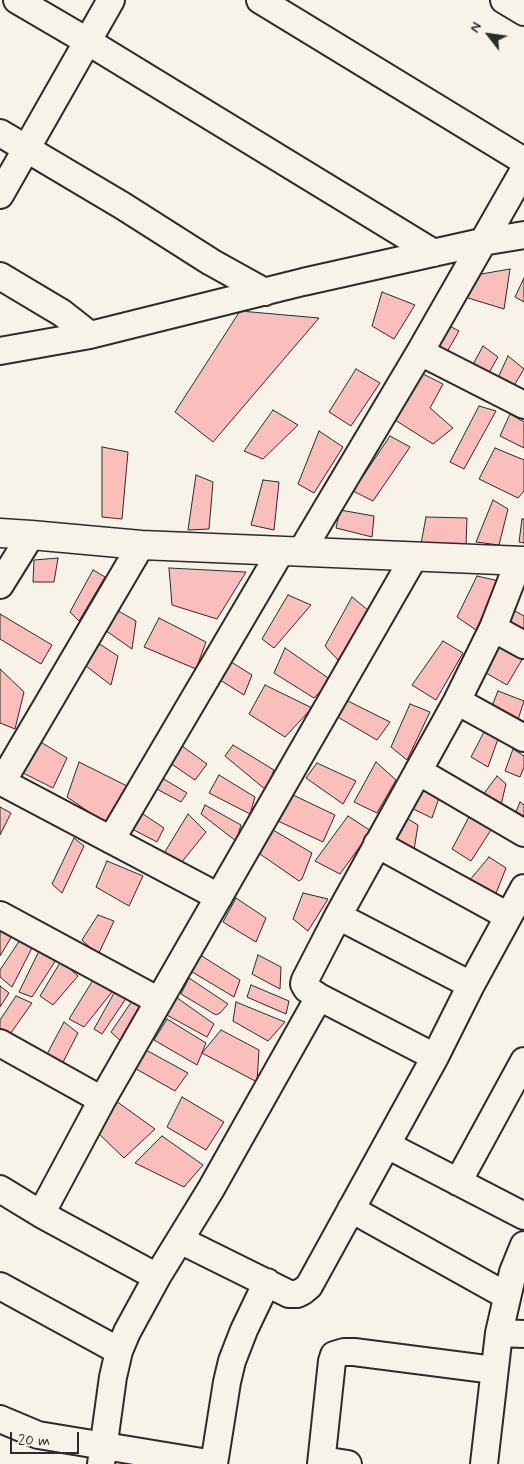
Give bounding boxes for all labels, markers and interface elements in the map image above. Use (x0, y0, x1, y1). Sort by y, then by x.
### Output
north arrow (464, 10, 514, 60)
text: N (466, 19, 486, 36)
scale bar (12, 1422, 81, 1454)
text: 20 m (18, 1431, 50, 1451)

